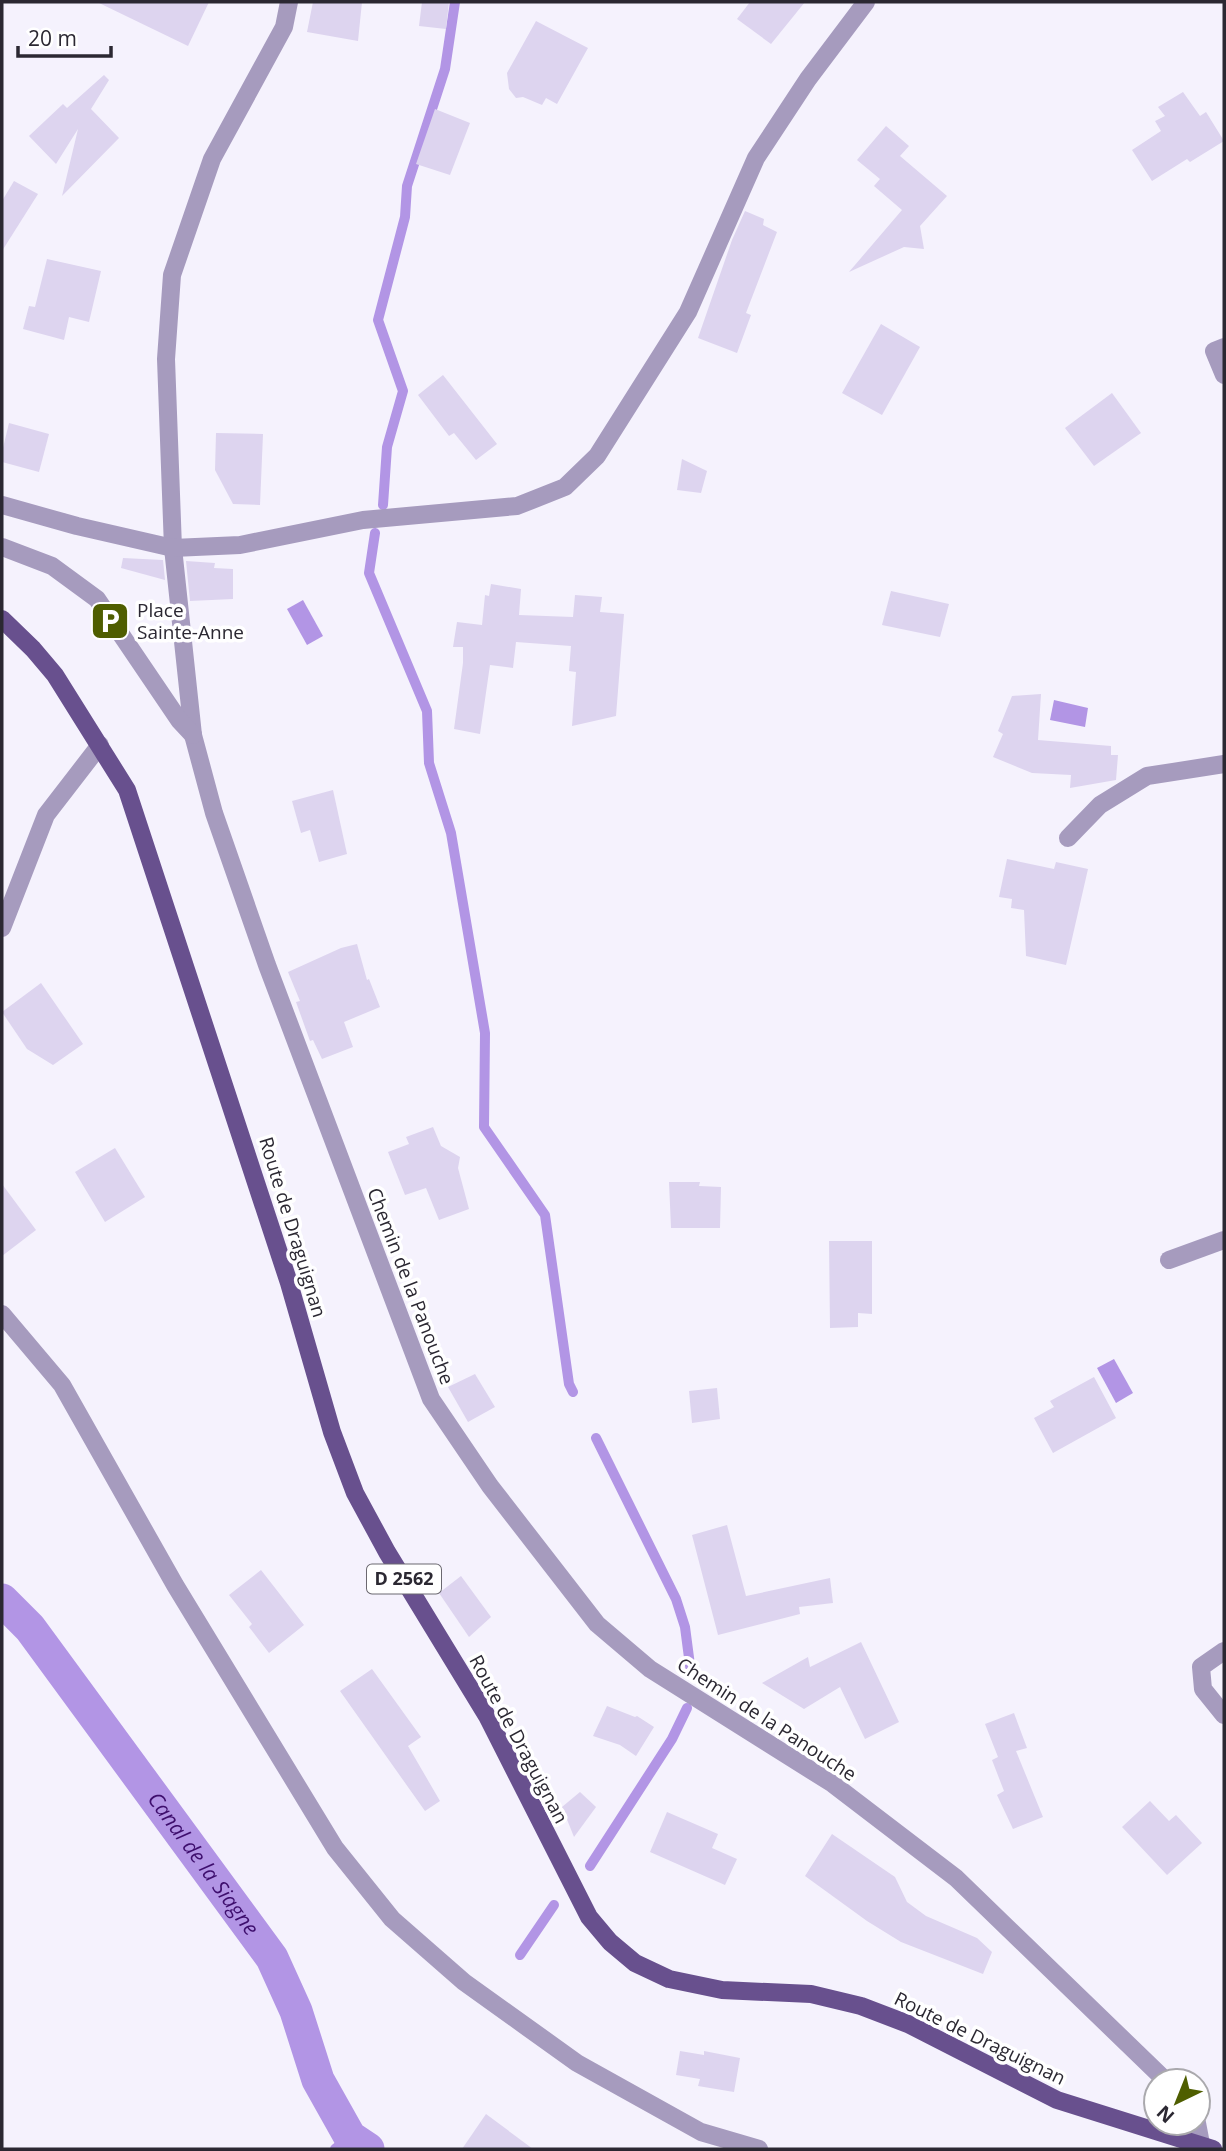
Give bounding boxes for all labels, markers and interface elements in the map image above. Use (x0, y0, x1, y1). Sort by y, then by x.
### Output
scale bar (18, 14, 110, 58)
text: 20 m (28, 24, 77, 52)
place label: Place Sainte-Anne (137, 597, 244, 645)
parking icon: Place Sainte-Anne (89, 600, 131, 642)
street label: Route de Draguignan (253, 1134, 333, 1320)
street label: Chemin de la Panouche (361, 1184, 461, 1388)
road number: D 2562 (367, 1564, 441, 1594)
street label: Route de Draguignan (464, 1650, 574, 1828)
street label: Chemin de la Panouche (672, 1651, 862, 1787)
water label: Canal de la Siagne (142, 1786, 266, 1940)
street label: Route de Draguignan (890, 1985, 1070, 2091)
north arrow (1142, 2067, 1212, 2137)
text: N (1151, 2100, 1180, 2129)

